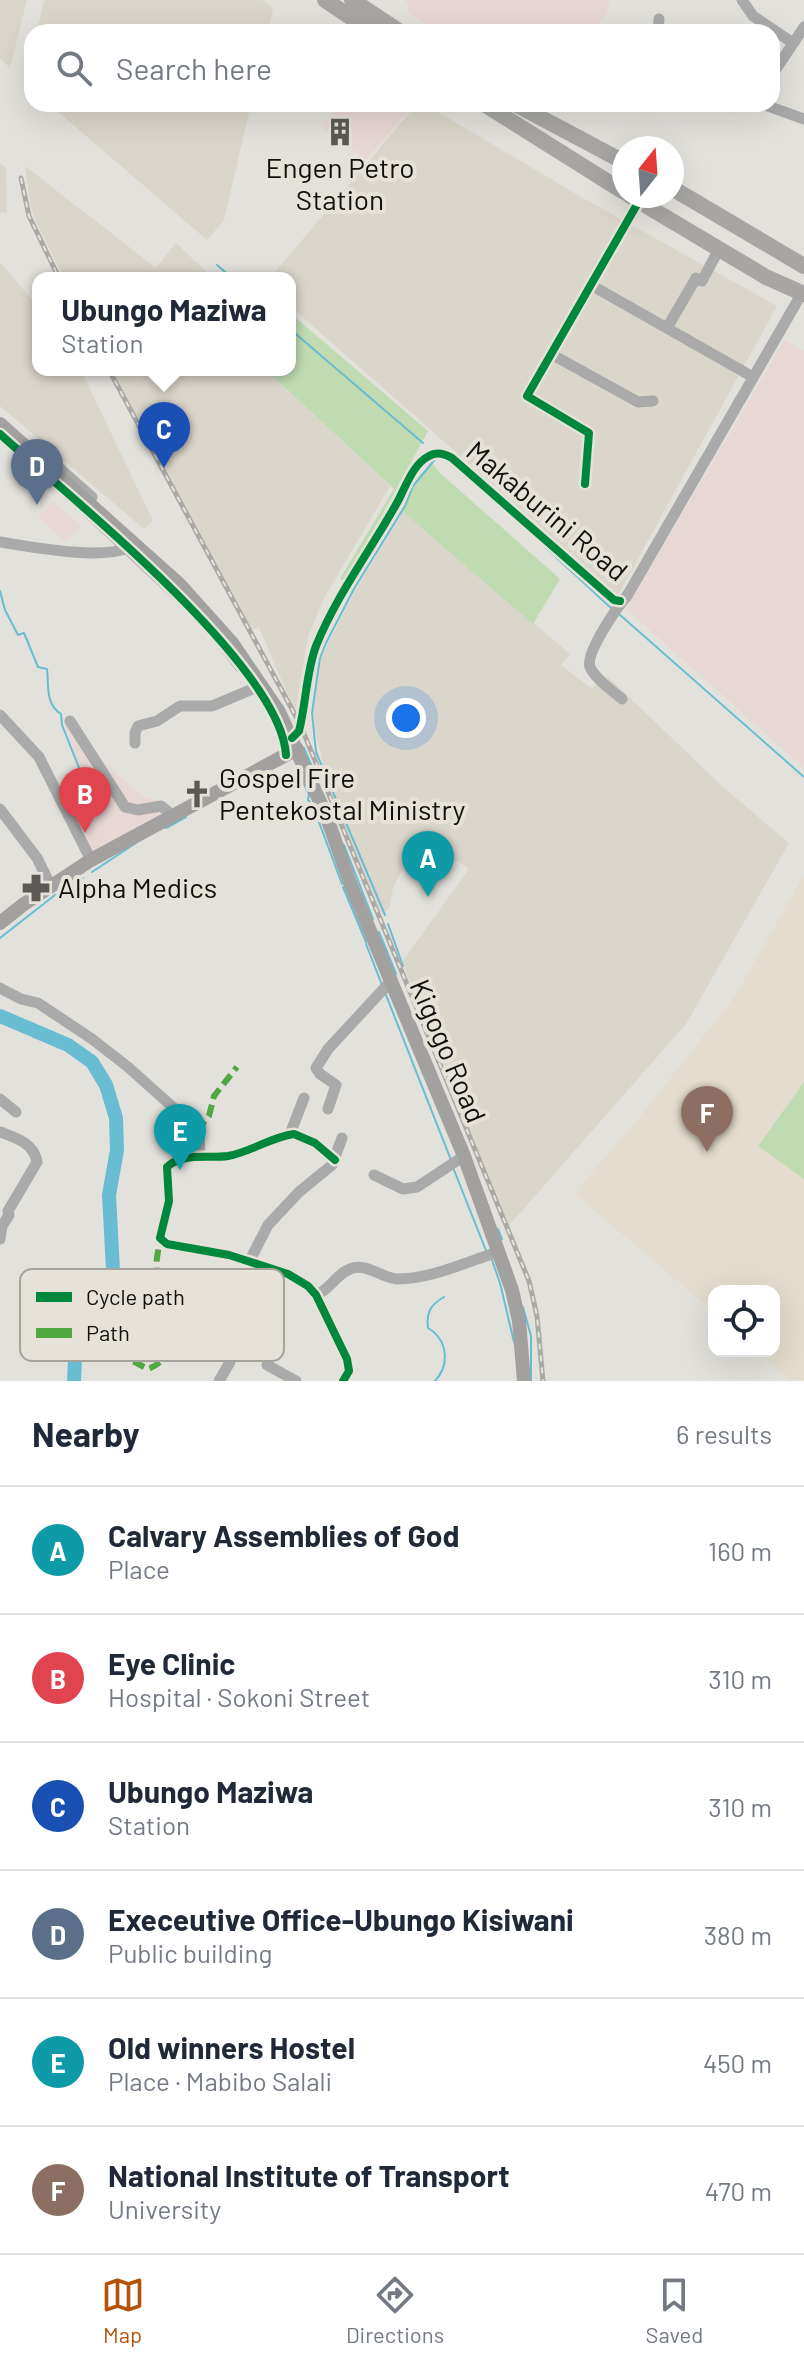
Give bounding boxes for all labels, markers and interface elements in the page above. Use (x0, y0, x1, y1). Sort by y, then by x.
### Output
search box (24, 24, 780, 112)
icon: search (52, 46, 96, 90)
text: Search here (116, 50, 272, 86)
building icon: Engen Petro Station (325, 117, 355, 147)
north arrow (612, 136, 684, 208)
place label: Engen Petro Station (266, 150, 414, 216)
popup (32, 272, 296, 376)
text: Ubungo Maziwa (61, 291, 267, 327)
text: Station (61, 327, 143, 358)
pin: C (138, 402, 190, 468)
street label: Makaburini Road (460, 433, 635, 587)
pin: D (11, 439, 63, 505)
your location (386, 698, 426, 738)
place label: Gospel Fire Pentekostal Ministry (219, 760, 466, 826)
pin: B (59, 767, 111, 833)
church icon: Gospel Fire Pentekostal Ministry (182, 779, 212, 809)
pin: A (402, 831, 454, 897)
place label: Alpha Medics (58, 870, 217, 904)
pharmacy icon: Alpha Medics (21, 873, 51, 903)
street label: Kigogo Road (404, 974, 494, 1127)
pin: F (681, 1086, 733, 1152)
pin: E (154, 1104, 206, 1170)
legend (20, 1269, 284, 1361)
text: Cycle path (86, 1283, 185, 1309)
map controls (708, 1285, 780, 1357)
button: locate (708, 1285, 780, 1357)
text: Path (86, 1319, 130, 1345)
text: Nearby (32, 1413, 140, 1454)
text: 6 results (676, 1418, 772, 1449)
text: Calvary Assemblies of God (108, 1517, 459, 1553)
text: A (49, 1535, 67, 1566)
text: 160 m (708, 1535, 772, 1566)
text: Place (108, 1553, 170, 1584)
text: Eye Clinic (108, 1645, 235, 1681)
text: B (50, 1663, 66, 1694)
text: 310 m (708, 1663, 772, 1694)
text: Hospital · Sokoni Street (108, 1681, 370, 1712)
text: Ubungo Maziwa (108, 1773, 313, 1809)
text: C (50, 1791, 66, 1822)
text: 310 m (708, 1791, 772, 1822)
text: Station (108, 1809, 190, 1840)
text: Execeutive Office-Ubungo Kisiwani (108, 1901, 574, 1937)
text: D (50, 1919, 66, 1950)
text: 380 m (704, 1919, 772, 1950)
text: Public building (108, 1937, 272, 1968)
text: Old winners Hostel (108, 2029, 355, 2065)
text: E (50, 2047, 66, 2078)
text: 450 m (703, 2047, 772, 2078)
text: Place · Mabibo Salali (108, 2065, 332, 2096)
text: National Institute of Transport (108, 2157, 510, 2193)
text: F (51, 2175, 65, 2206)
text: 470 m (705, 2175, 772, 2206)
text: University (108, 2193, 221, 2224)
tab: Map (101, 2273, 145, 2347)
tab: Directions (346, 2273, 444, 2347)
tab: Saved (646, 2273, 703, 2347)

